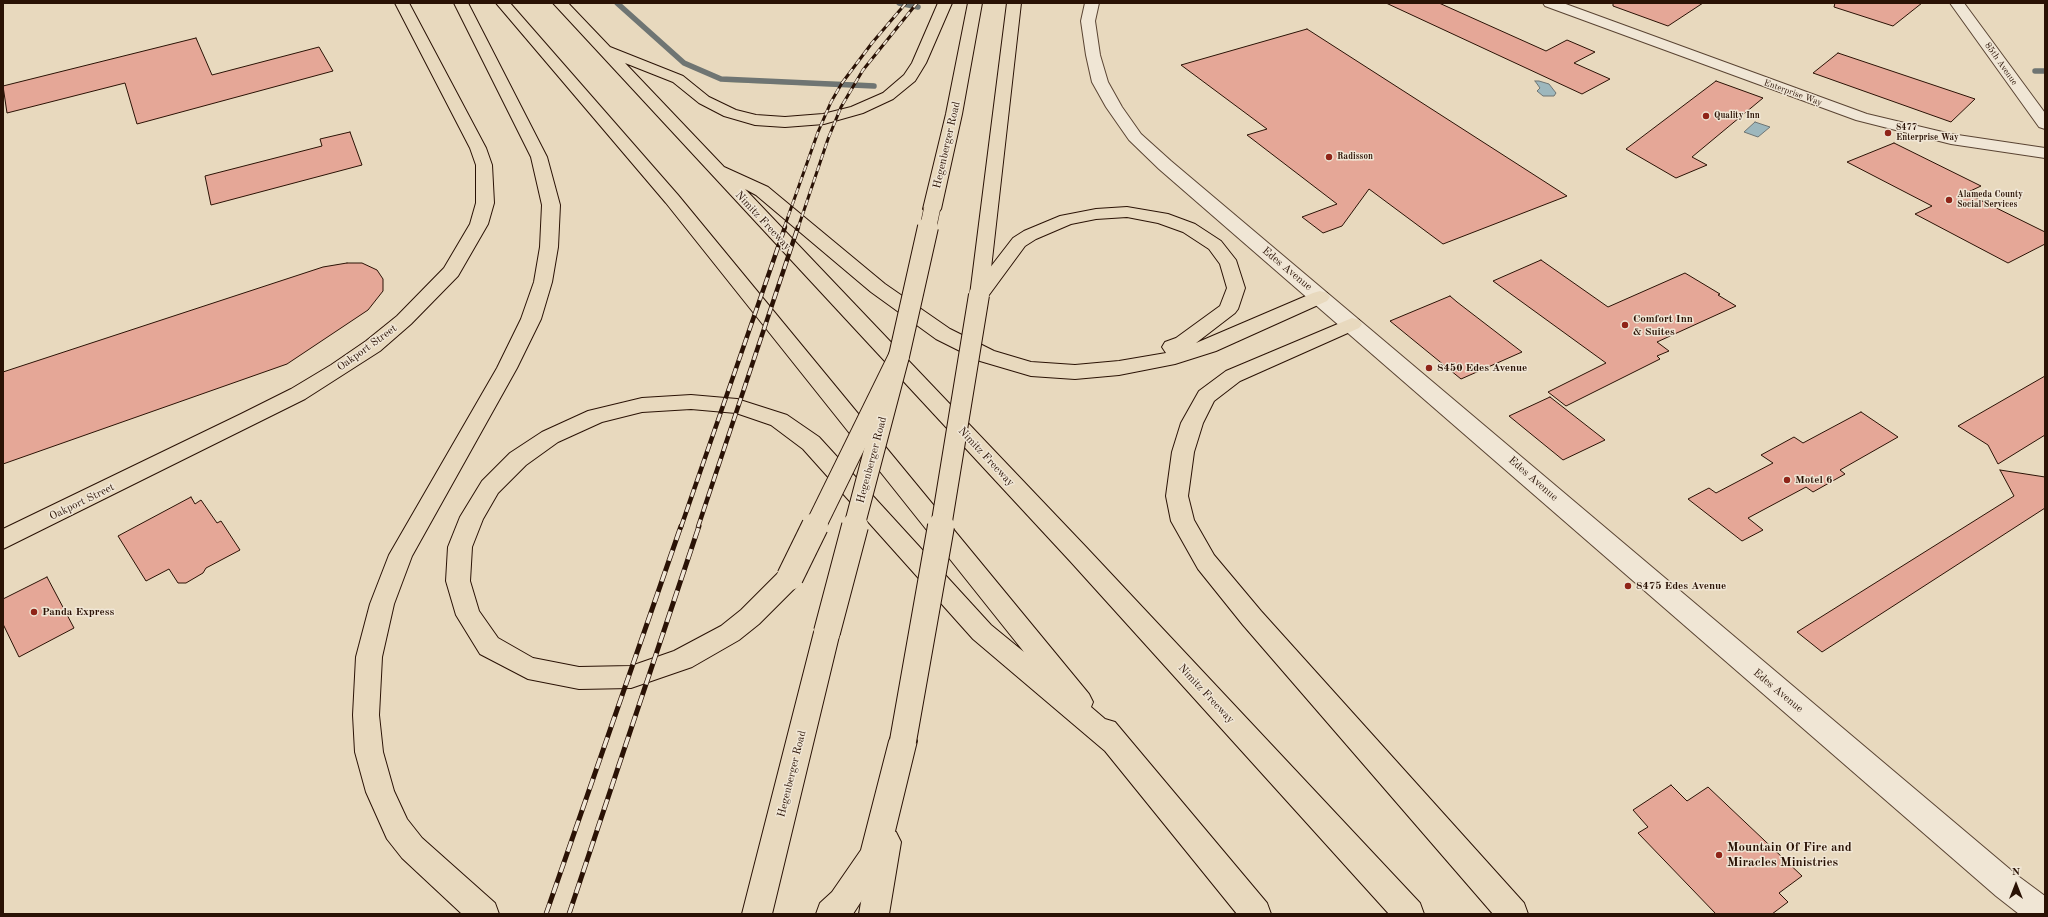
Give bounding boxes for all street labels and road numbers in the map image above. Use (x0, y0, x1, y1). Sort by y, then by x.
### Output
street label: 85th Avenue (1982, 41, 2020, 87)
street label: Enterprise Way (1762, 77, 1824, 109)
street label: Hegenberger Road (931, 100, 963, 190)
street label: Nimitz Freeway (732, 189, 794, 253)
street label: Edes Avenue (1259, 244, 1315, 294)
street label: Oakport Street (335, 322, 399, 374)
street label: Hegenberger Road (854, 415, 890, 505)
street label: Nimitz Freeway (955, 425, 1017, 489)
street label: Edes Avenue (1506, 454, 1560, 504)
street label: Oakport Street (47, 481, 117, 523)
street label: Nimitz Freeway (1175, 662, 1237, 726)
street label: Edes Avenue (1750, 666, 1806, 716)
street label: Hegenberger Road (775, 729, 809, 819)

